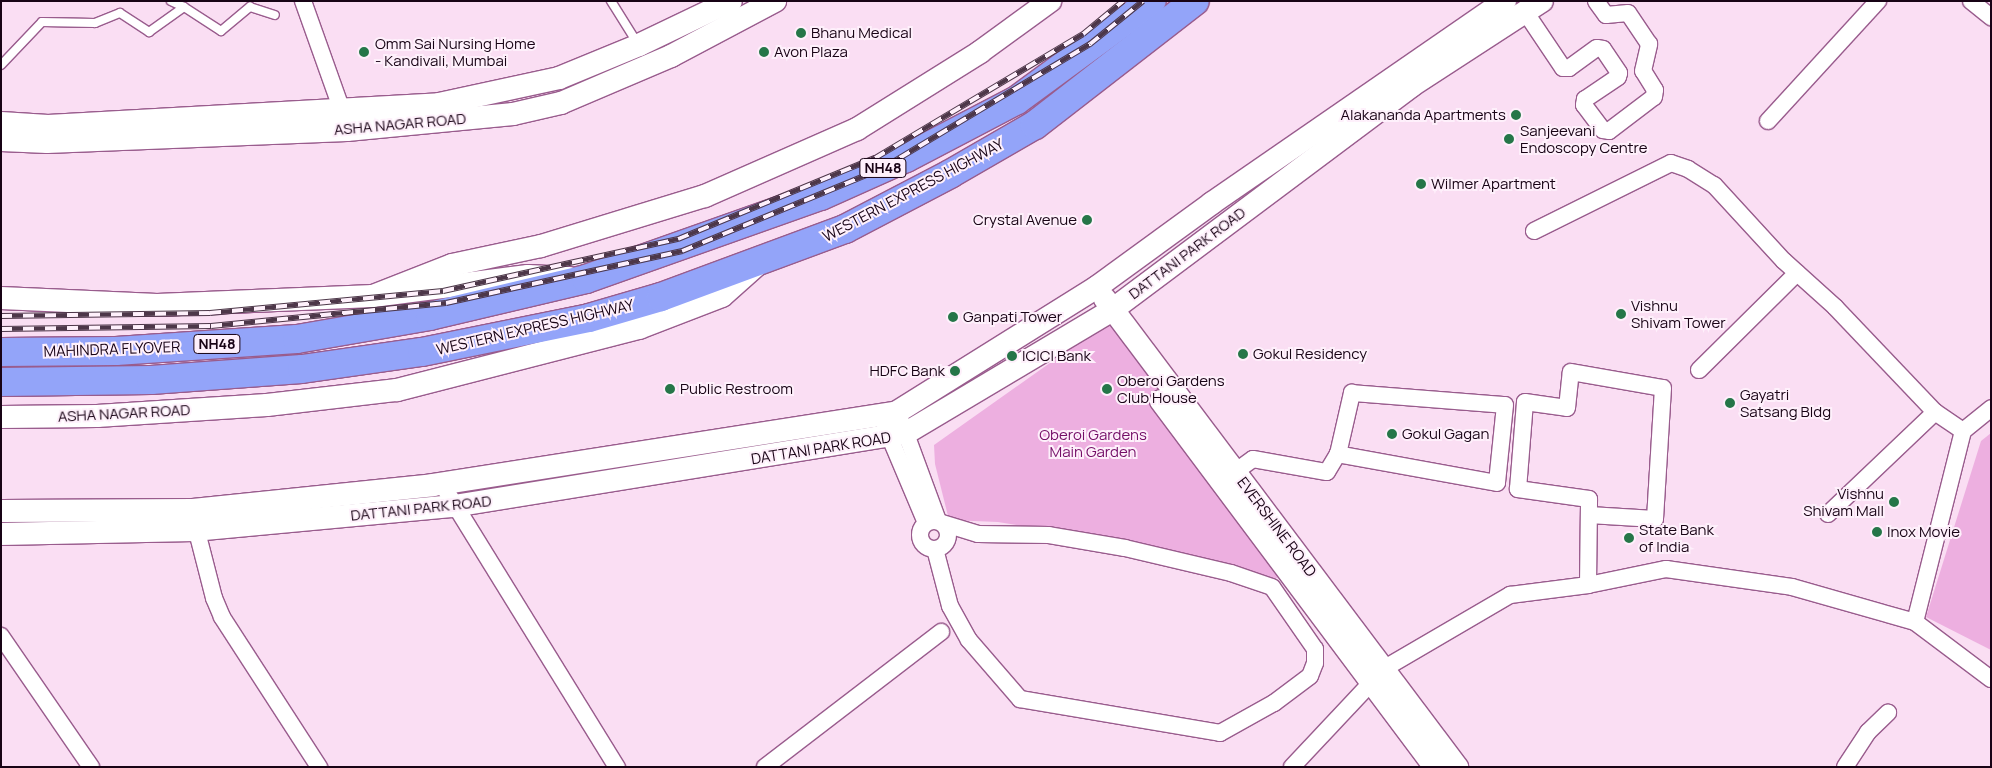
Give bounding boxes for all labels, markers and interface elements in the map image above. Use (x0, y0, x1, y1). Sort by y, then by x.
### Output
place label: Bhanu Medical (811, 24, 912, 42)
marker: Bhanu Medical (795, 27, 807, 39)
place label: Omm Sai Nursing Home - Kandivali, Mumbai (375, 34, 535, 69)
place label: Avon Plaza (774, 43, 848, 61)
marker: Omm Sai Nursing Home - Kandivali, Mumbai (357, 45, 371, 59)
marker: Avon Plaza (758, 46, 770, 58)
place label: Alakananda Apartments (1340, 106, 1506, 124)
street label: ASHA NAGAR ROAD (333, 109, 467, 139)
marker: Alakananda Apartments (1510, 109, 1522, 121)
place label: Sanjeevani Endoscopy Centre (1520, 121, 1648, 156)
marker: Sanjeevani Endoscopy Centre (1502, 132, 1516, 146)
street label: WESTERN EXPRESS HIGHWAY (820, 135, 1006, 245)
road number: NH48 (859, 156, 907, 180)
place label: Wilmer Apartment (1431, 175, 1556, 193)
marker: Wilmer Apartment (1415, 178, 1427, 190)
street label: DATTANI PARK ROAD (1125, 203, 1249, 303)
place label: Crystal Avenue (973, 211, 1077, 229)
marker: Crystal Avenue (1081, 214, 1093, 226)
street label: WESTERN EXPRESS HIGHWAY (434, 295, 636, 359)
place label: Vishnu Shivam Tower (1631, 296, 1726, 331)
place label: Ganpati Tower (963, 308, 1062, 326)
marker: Vishnu Shivam Tower (1615, 308, 1627, 320)
marker: Ganpati Tower (947, 311, 959, 323)
road number: NH48 (193, 332, 241, 356)
street label: MAHINDRA FLYOVER (43, 338, 181, 360)
place label: Gokul Residency (1253, 345, 1367, 363)
place label: ICICI Bank (1022, 347, 1091, 365)
marker: Gokul Residency (1237, 348, 1249, 360)
marker: ICICI Bank (1006, 350, 1018, 362)
place label: HDFC Bank (869, 362, 945, 380)
marker: HDFC Bank (949, 365, 961, 377)
place label: Oberoi Gardens Club House (1117, 371, 1225, 406)
place label: Public Restroom (680, 380, 793, 398)
marker: Public Restroom (664, 383, 676, 395)
marker: Oberoi Gardens Club House (1101, 383, 1113, 395)
place label: Gayatri Satsang Bldg (1740, 385, 1831, 420)
marker: Gayatri Satsang Bldg (1724, 397, 1736, 409)
street label: ASHA NAGAR ROAD (57, 401, 191, 425)
park label: Oberoi Gardens Main Garden (1039, 425, 1147, 460)
place label: Gokul Gagan (1402, 425, 1489, 443)
street label: DATTANI PARK ROAD (750, 428, 892, 468)
marker: Gokul Gagan (1386, 428, 1398, 440)
street label: EVERSHINE ROAD (1234, 474, 1320, 580)
place label: Vishnu Shivam Mall (1803, 484, 1884, 519)
street label: DATTANI PARK ROAD (349, 492, 493, 524)
marker: Vishnu Shivam Mall (1888, 496, 1900, 508)
place label: State Bank of India (1639, 520, 1714, 555)
place label: Inox Movie (1887, 523, 1960, 541)
marker: Inox Movie (1871, 526, 1883, 538)
marker: State Bank of India (1623, 532, 1635, 544)

